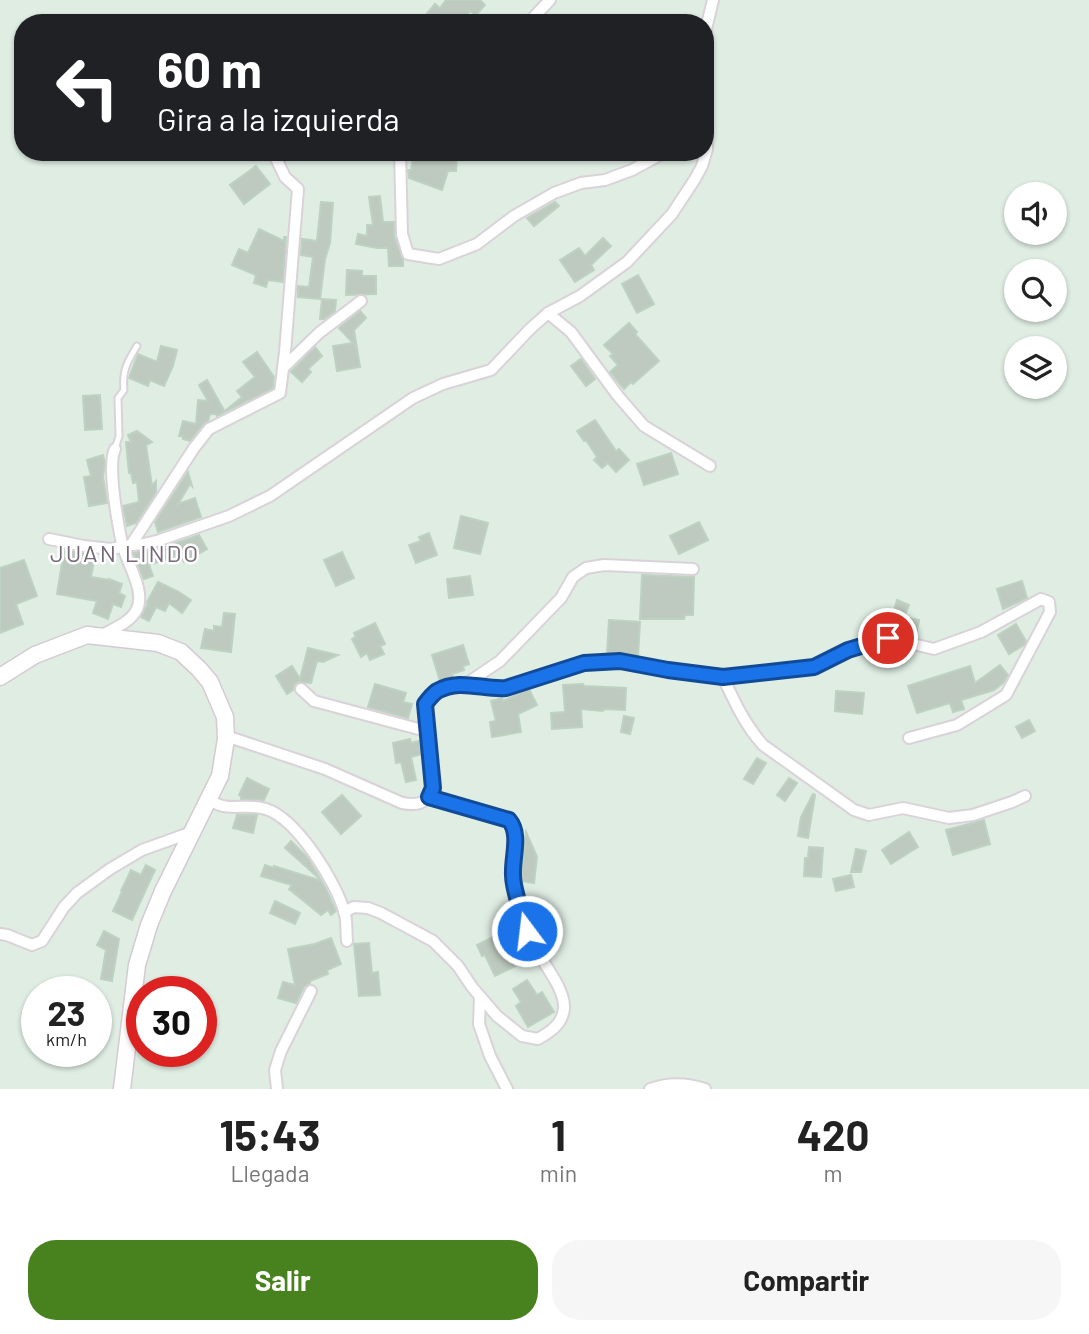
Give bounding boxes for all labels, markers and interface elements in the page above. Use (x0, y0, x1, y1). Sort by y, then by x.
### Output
text: 60 m (157, 39, 262, 98)
icon: left (42, 42, 133, 133)
text: Gira a la izquierda (157, 99, 400, 137)
map controls (1004, 182, 1067, 399)
button: sound (1004, 182, 1067, 245)
button: search (1004, 259, 1067, 322)
button: layers (1004, 336, 1067, 399)
district label: JUAN LINDO (50, 538, 200, 567)
pin (858, 608, 918, 668)
icon: arrive (869, 619, 907, 657)
position arrow (490, 894, 564, 968)
speed limit sign: 30 (126, 976, 217, 1067)
text: 23 (47, 991, 86, 1033)
text: km/h (46, 1028, 87, 1050)
text: 15:43 (219, 1109, 320, 1159)
text: 1 (551, 1109, 566, 1159)
text: 420 (797, 1109, 870, 1159)
text: Llegada (230, 1159, 309, 1187)
text: min (540, 1159, 577, 1187)
text: m (824, 1159, 843, 1187)
button: Salir (28, 1240, 538, 1320)
button: Compartir (552, 1240, 1061, 1320)

